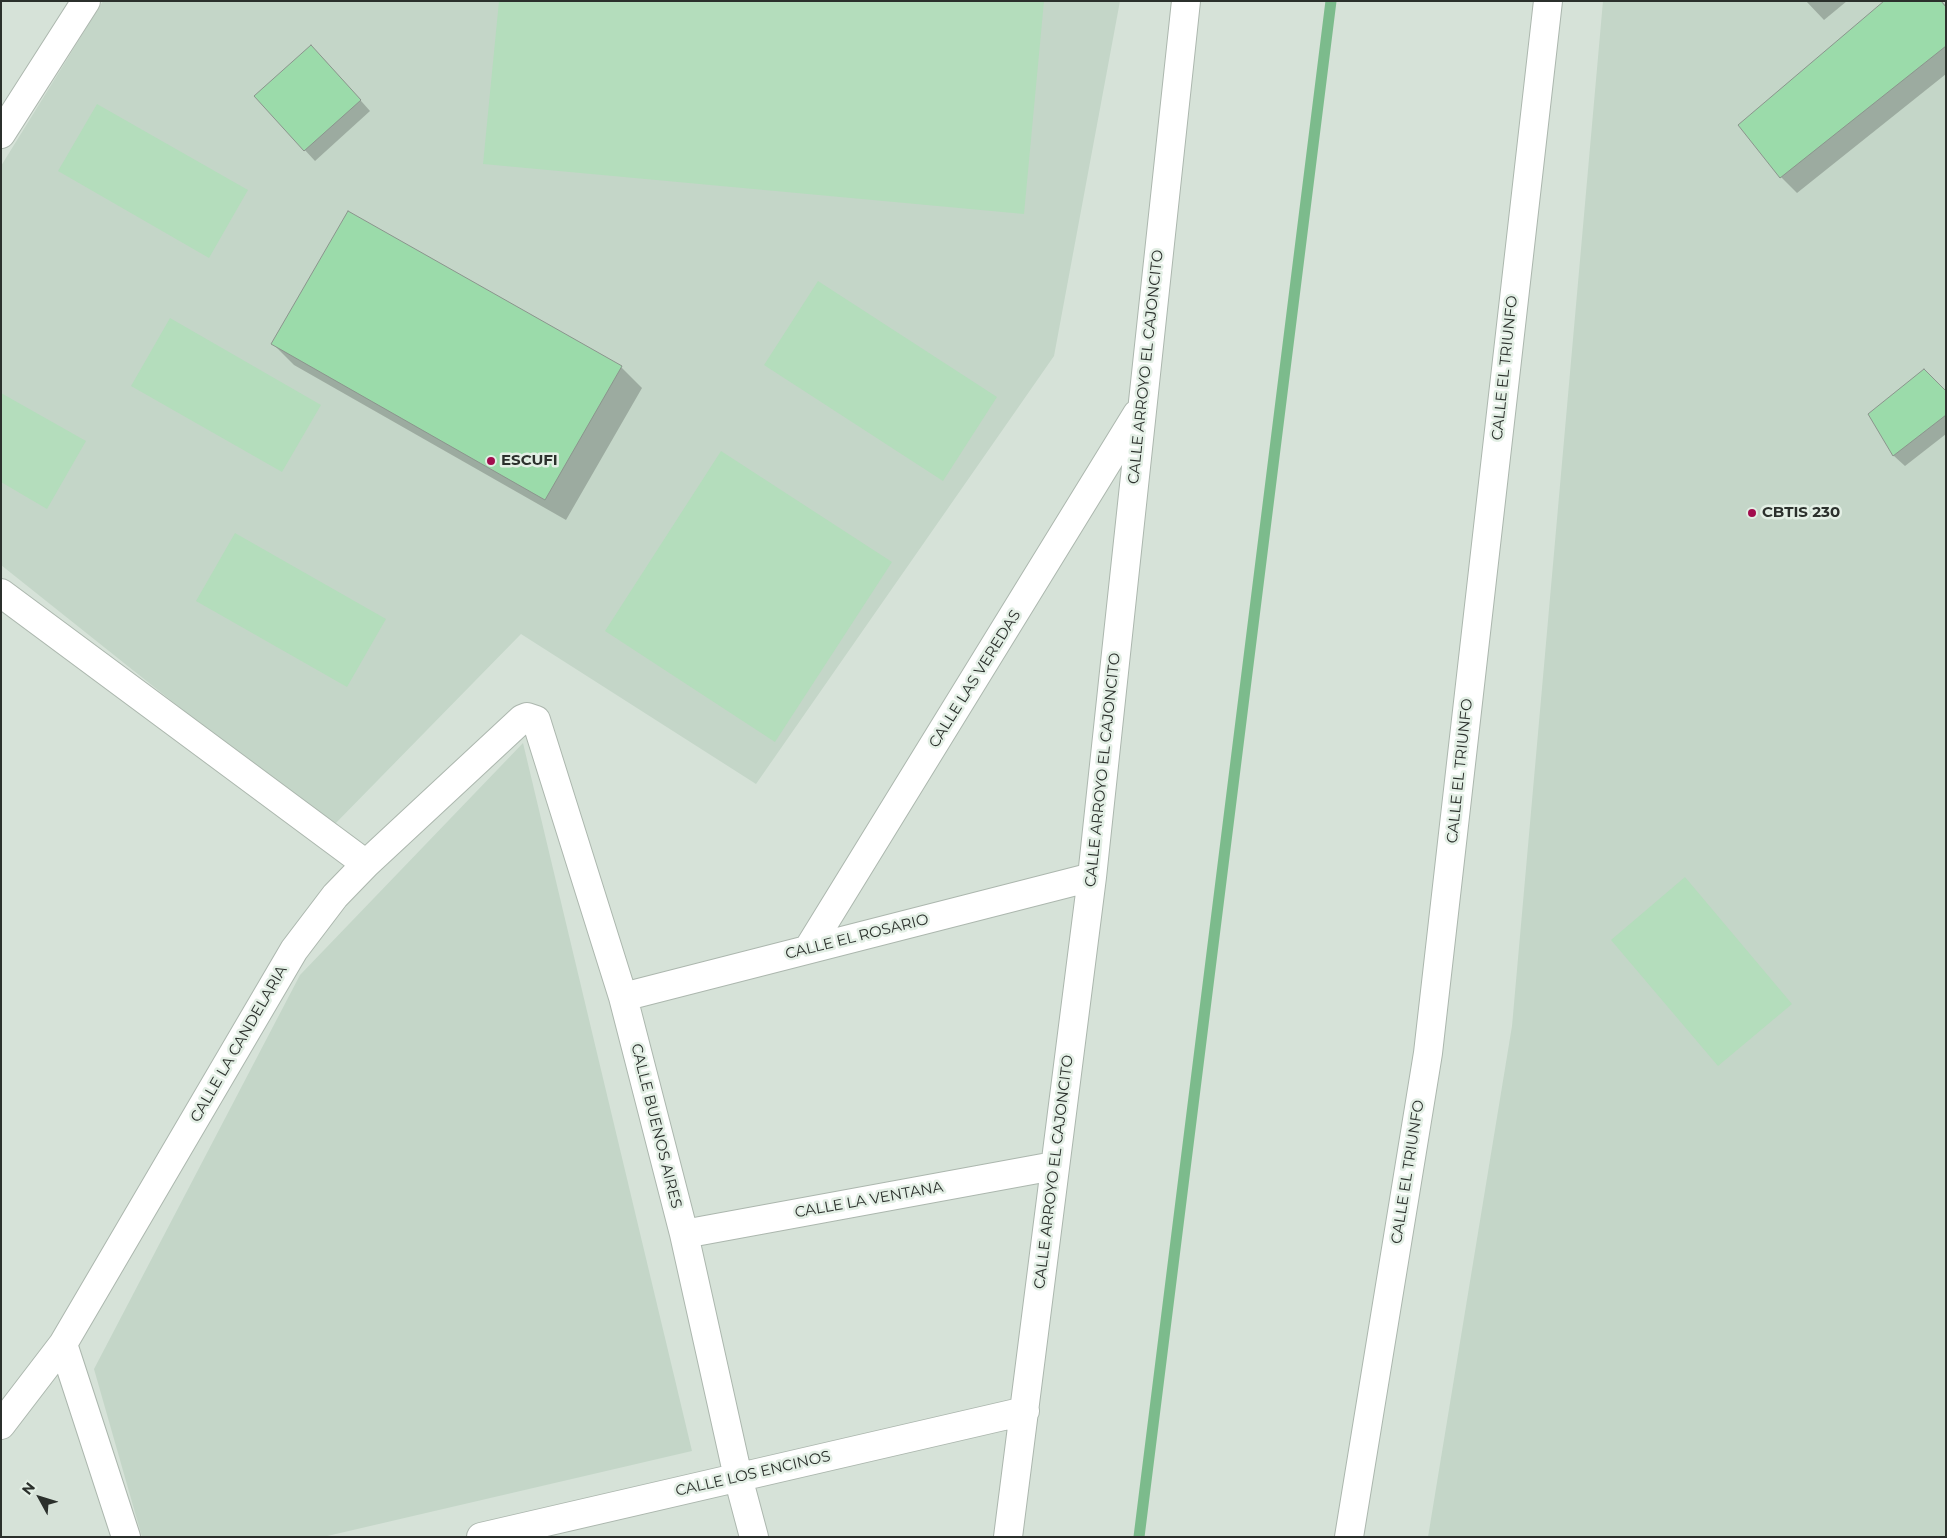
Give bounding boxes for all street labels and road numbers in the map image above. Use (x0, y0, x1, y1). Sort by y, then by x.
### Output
street label: CALLE ARROYO EL CAJONCITO (1125, 249, 1167, 485)
street label: CALLE EL TRIUNFO (1488, 295, 1522, 441)
street label: CALLE LAS VEREDAS (925, 607, 1025, 751)
street label: CALLE ARROYO EL CAJONCITO (1082, 652, 1124, 888)
street label: CALLE EL TRIUNFO (1443, 698, 1477, 844)
street label: CALLE EL ROSARIO (784, 910, 930, 964)
street label: CALLE LA CANDELARIA (187, 963, 291, 1125)
street label: CALLE BUENOS AIRES (627, 1042, 685, 1210)
street label: CALLE ARROYO EL CAJONCITO (1031, 1054, 1077, 1290)
street label: CALLE EL TRIUNFO (1388, 1099, 1428, 1245)
street label: CALLE LA VENTANA (793, 1178, 945, 1222)
street label: CALLE LOS ENCINOS (674, 1447, 832, 1501)

